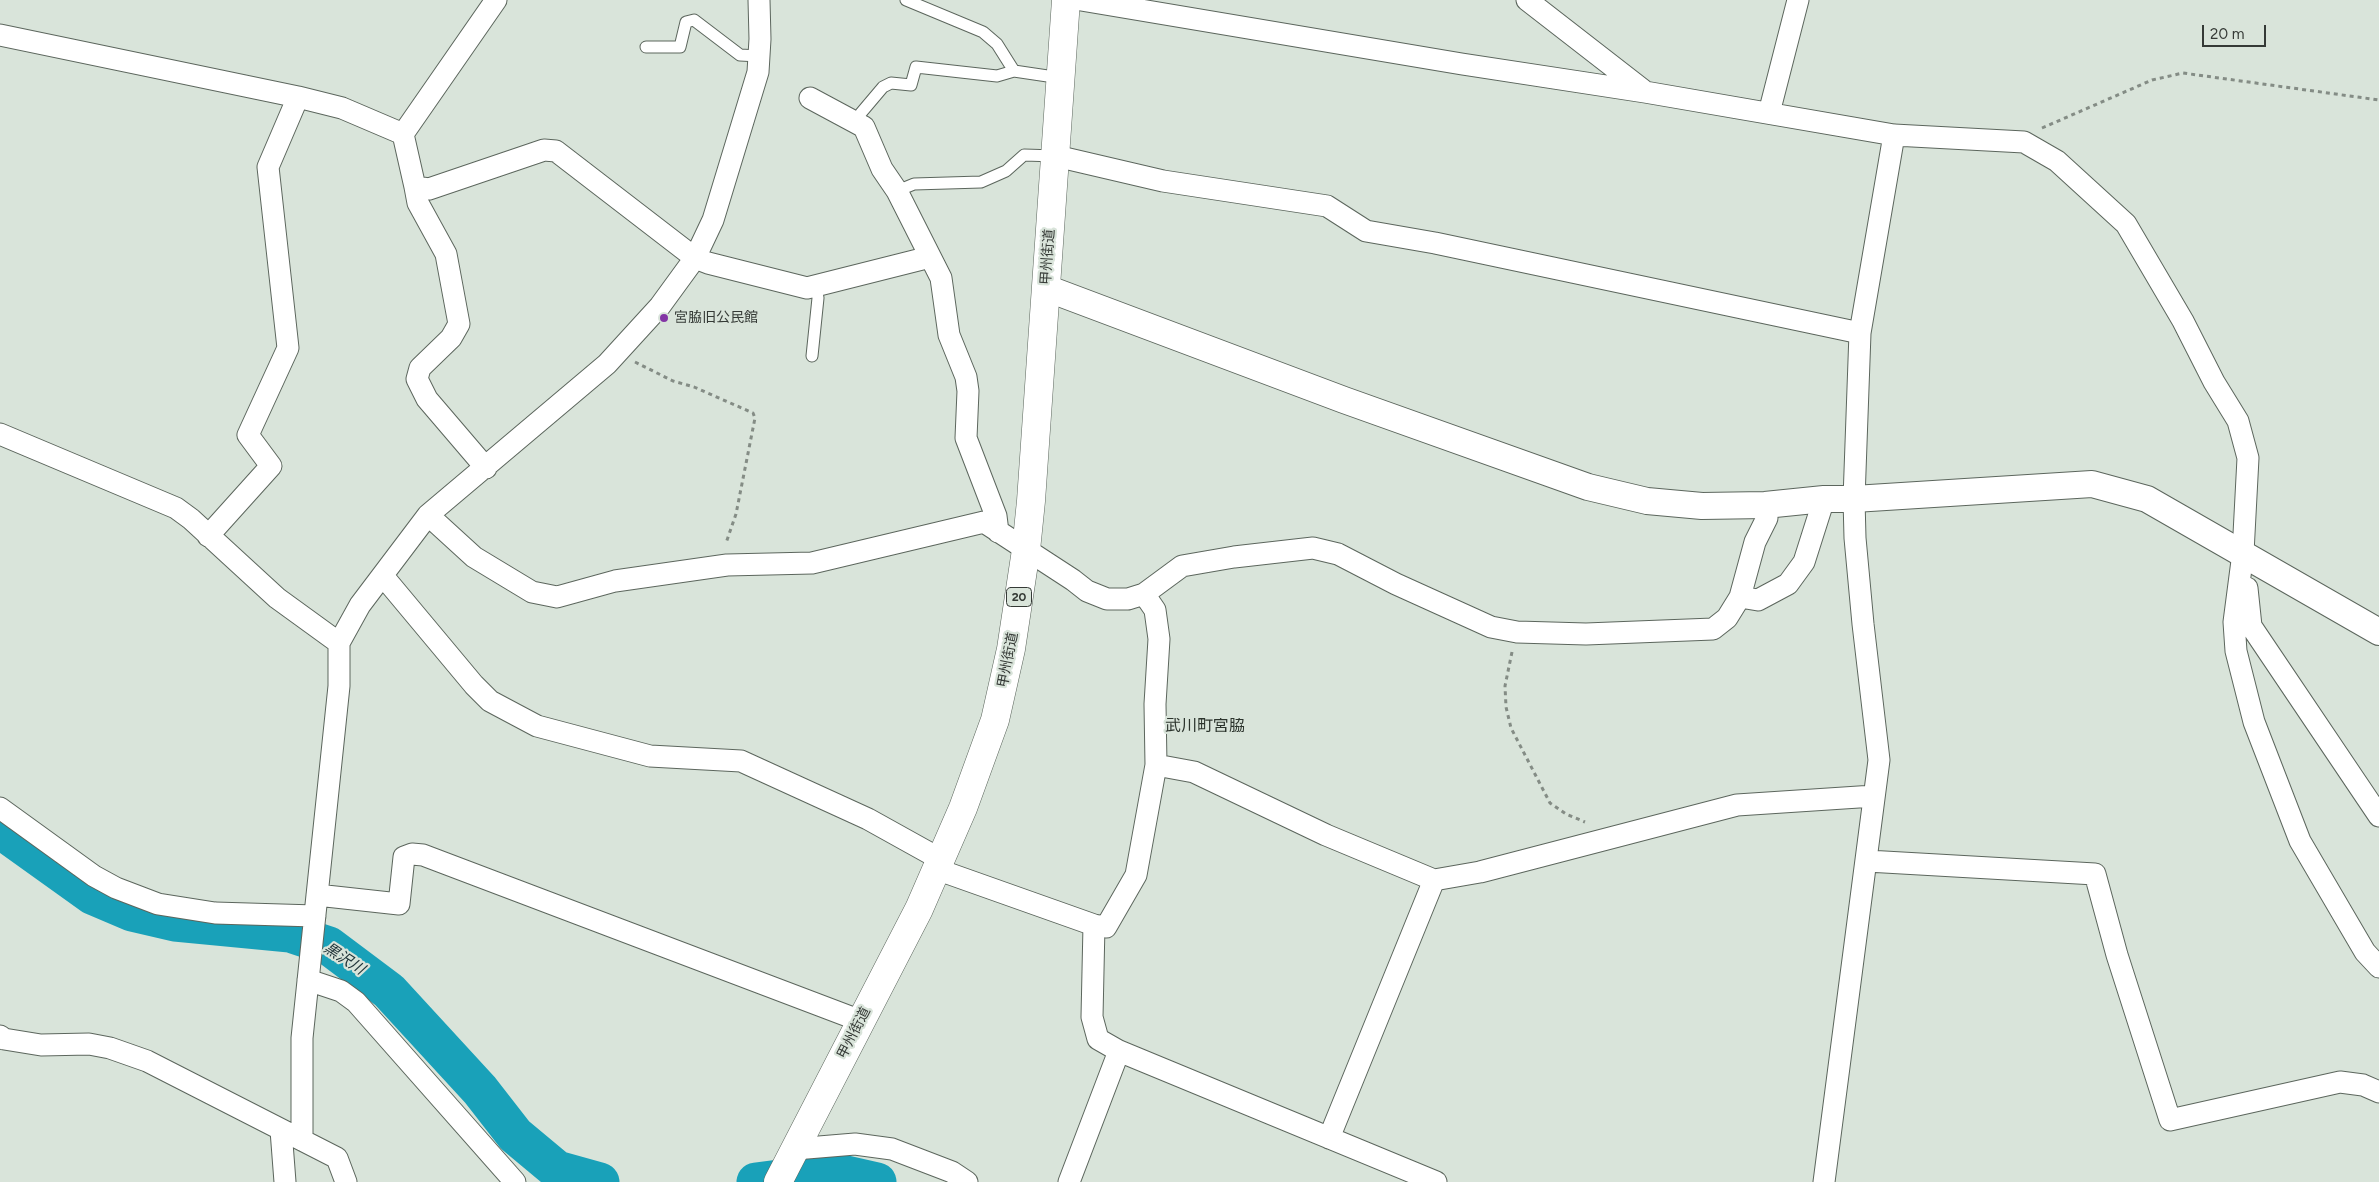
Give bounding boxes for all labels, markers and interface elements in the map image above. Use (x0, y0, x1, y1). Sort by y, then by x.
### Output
scale bar (2204, 15, 2268, 47)
text: 20 m (2210, 25, 2244, 43)
street label: 甲州街道 (1038, 228, 1058, 286)
place label: 宮脇旧公民館 (674, 310, 758, 326)
marker: 宮脇旧公民館 (658, 312, 670, 324)
road number: 20 (1006, 588, 1032, 606)
street label: 甲州街道 (994, 631, 1022, 689)
district label: 武川町宮脇 (1165, 716, 1245, 736)
water label: 黒沢川 (320, 939, 368, 979)
street label: 甲州街道 (834, 1004, 874, 1062)

